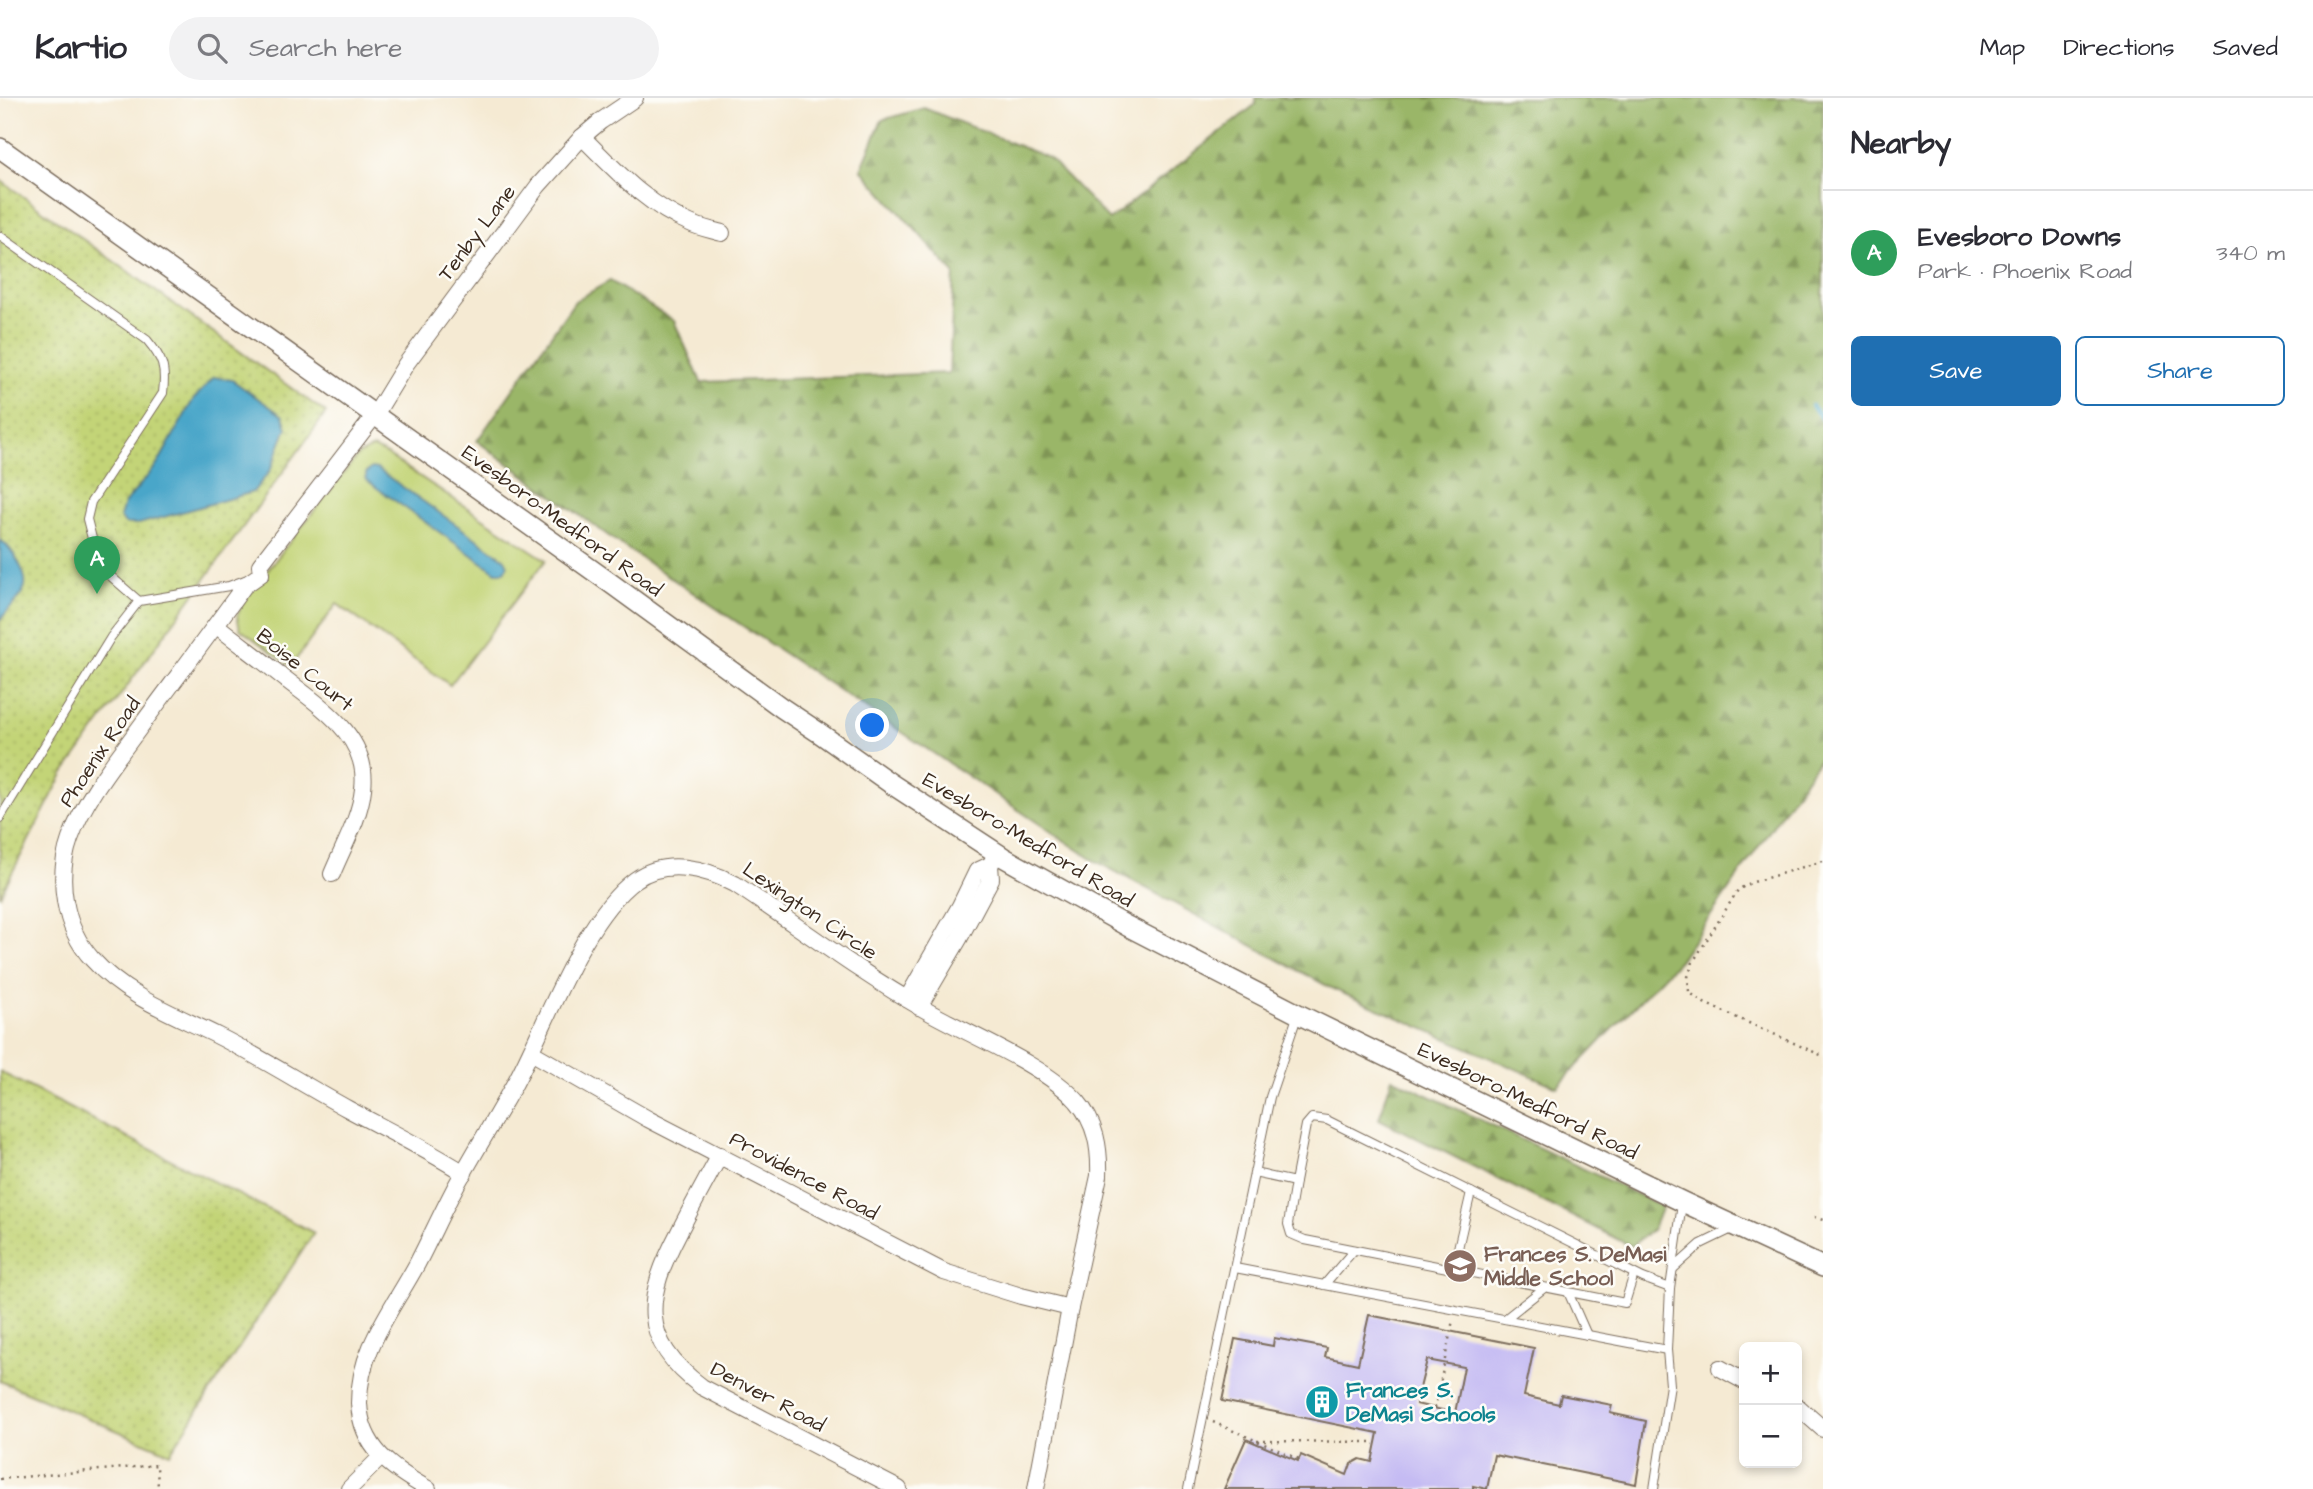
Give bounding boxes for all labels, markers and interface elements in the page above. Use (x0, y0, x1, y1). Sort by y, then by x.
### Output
search box (169, 17, 659, 80)
text: Kartio (35, 25, 127, 71)
icon: search (193, 29, 231, 67)
text: Search here (249, 30, 402, 66)
text: Map (1980, 31, 2025, 65)
text: Directions (2063, 31, 2175, 65)
text: Saved (2213, 31, 2278, 65)
text: Nearby (1851, 123, 1951, 165)
street label: Tenby Lane (431, 179, 524, 288)
text: Evesboro Downs (1918, 219, 2121, 255)
text: A (1867, 237, 1881, 269)
text: 340 m (2216, 237, 2285, 269)
text: Park · Phoenix Road (1918, 255, 2132, 287)
button: Save (1851, 336, 2061, 406)
button: Share (2075, 336, 2285, 406)
street label: Evesboro-Medford Road (456, 438, 668, 604)
pin: A (74, 536, 120, 594)
street label: Boise Court (250, 622, 360, 719)
street label: Phoenix Road (52, 691, 148, 813)
your location (855, 708, 889, 742)
street label: Evesboro-Medford Road (917, 765, 1139, 915)
street label: Lexington Circle (736, 855, 883, 969)
street label: Evesboro-Medford Road (1413, 1035, 1643, 1167)
street label: Providence Road (724, 1125, 884, 1228)
place label: Frances S. DeMasi Middle School (1484, 1240, 1667, 1293)
school or university icon: Frances S. DeMasi Middle School (1441, 1247, 1479, 1285)
map controls (1739, 1342, 1802, 1468)
button: + (1739, 1342, 1802, 1405)
street label: Denver Road (706, 1355, 831, 1439)
place label: Frances S. DeMasi Schools (1346, 1376, 1496, 1429)
building icon: Frances S. DeMasi Schools (1303, 1383, 1341, 1421)
button: − (1739, 1405, 1802, 1468)

